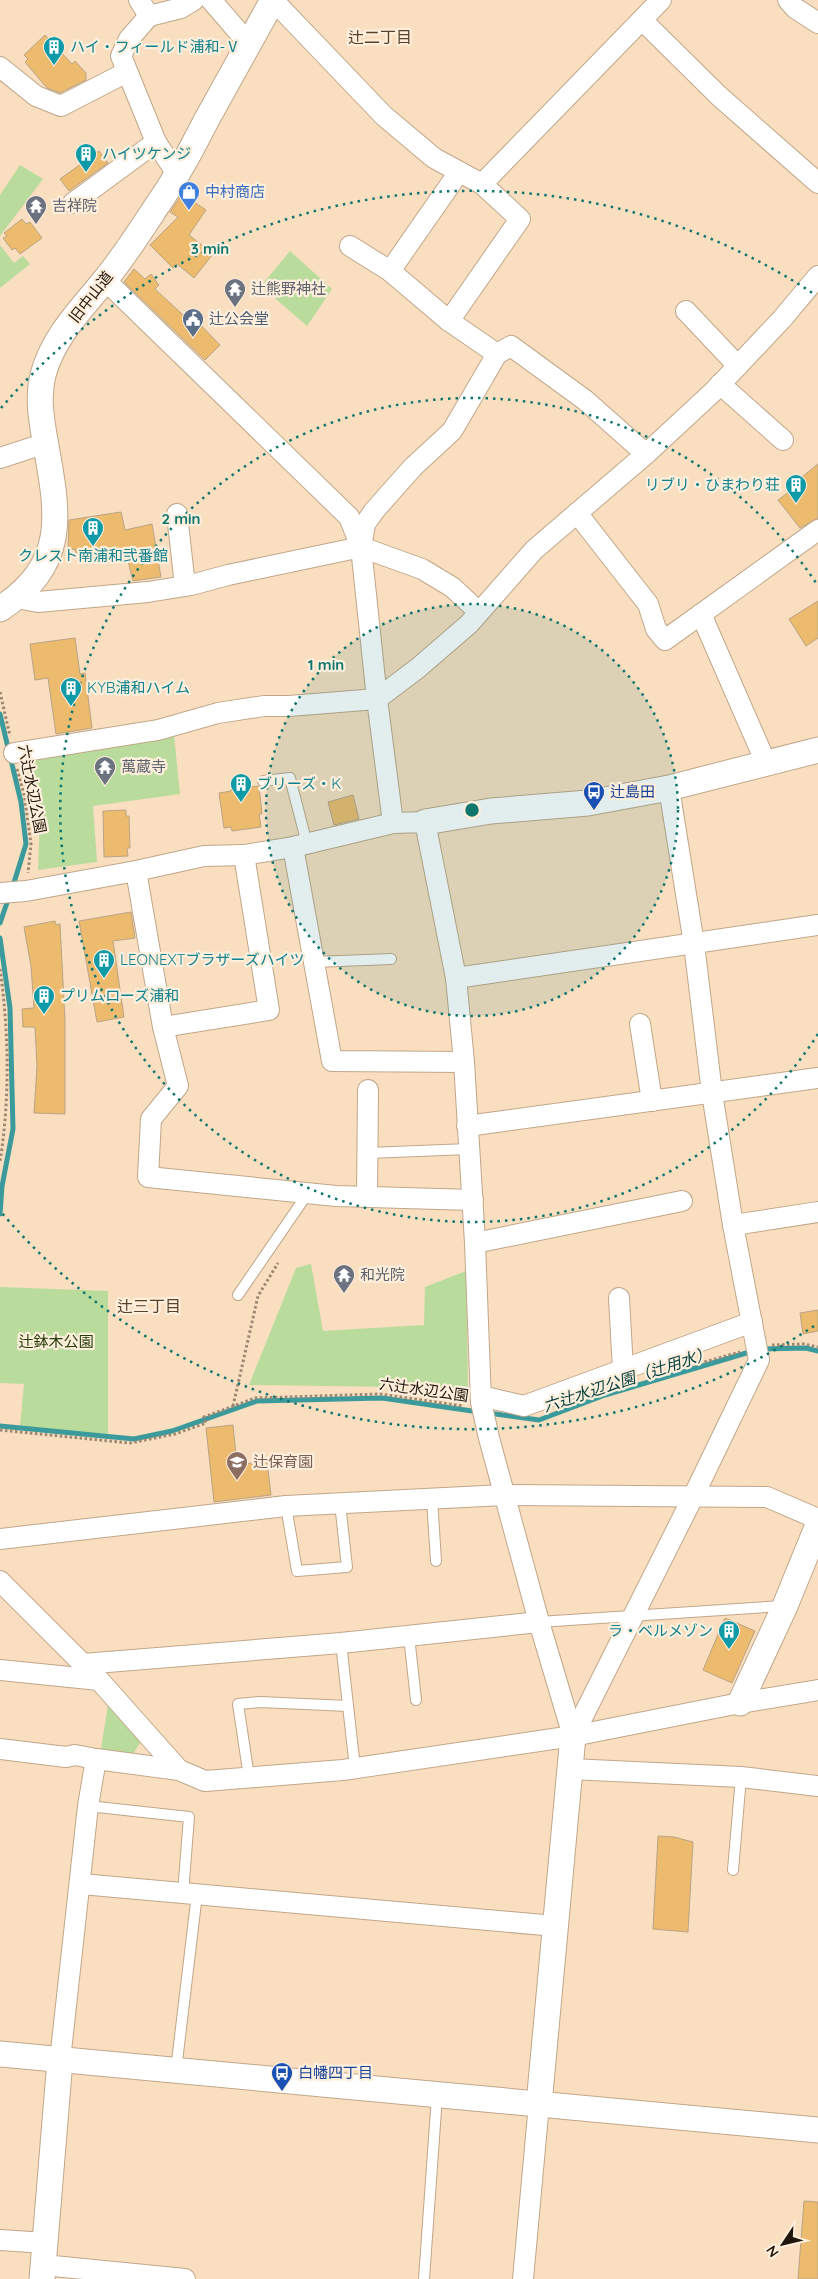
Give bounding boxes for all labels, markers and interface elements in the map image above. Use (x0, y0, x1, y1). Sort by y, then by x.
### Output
district label: 辻二丁目 (348, 27, 412, 47)
building icon: ハイ・フィールド浦和-Ⅴ (42, 35, 66, 66)
place label: ハイ・フィールド浦和-Ⅴ (70, 37, 240, 56)
building icon: ハイツケンジ (74, 142, 98, 173)
place label: ハイツケンジ (102, 144, 191, 163)
shop icon: 中村商店 (177, 180, 201, 211)
place label: 中村商店 (205, 182, 265, 201)
temple icon: 吉祥院 (24, 194, 48, 225)
place label: 吉祥院 (52, 196, 97, 215)
text: 3 min (191, 239, 229, 258)
street label: 旧中山道 (65, 267, 117, 326)
temple icon: 辻熊野神社 (223, 277, 247, 308)
place label: 辻熊野神社 (251, 279, 326, 298)
public building icon: 辻公会堂 (181, 307, 205, 338)
place label: 辻公会堂 (209, 309, 269, 328)
building icon: リブリ・ひまわり荘 (784, 473, 808, 504)
place label: リブリ・ひまわり荘 (645, 475, 780, 494)
text: 2 min (161, 509, 201, 528)
building icon: クレスト南浦和弐番館 (81, 516, 105, 547)
place label: クレスト南浦和弐番館 (18, 546, 168, 565)
text: 1 min (308, 655, 344, 674)
building icon: KYB浦和ハイム (59, 676, 83, 707)
place label: KYB浦和ハイム (87, 678, 190, 697)
street label: 六辻水辺公園 (15, 743, 50, 835)
temple icon: 萬蔵寺 (93, 755, 117, 786)
place label: 萬蔵寺 (121, 757, 166, 776)
building icon: ブリーズ・K (229, 772, 253, 803)
place label: ブリーズ・K (257, 774, 341, 793)
bus stop icon: 辻島田 (582, 780, 606, 811)
place label: 辻島田 (610, 782, 655, 801)
centre of rings (463, 801, 481, 819)
building icon: LEONEXTブラザーズハイツ (92, 948, 116, 979)
place label: LEONEXTブラザーズハイツ (120, 950, 305, 969)
building icon: プリムローズ浦和 (32, 984, 56, 1015)
place label: プリムローズ浦和 (60, 986, 179, 1005)
temple icon: 和光院 (332, 1263, 356, 1294)
place label: 和光院 (360, 1265, 405, 1284)
district label: 辻三丁目 (117, 1296, 181, 1316)
park label: 辻鉢木公園 (18, 1332, 94, 1351)
water label: 六辻水辺公園（辻用水） (540, 1342, 714, 1416)
street label: 六辻水辺公園 (378, 1374, 470, 1405)
school or university icon: 辻保育園 (225, 1450, 249, 1481)
place label: 辻保育園 (253, 1452, 313, 1471)
building icon: ラ・ベルメゾン (717, 1619, 741, 1650)
place label: ラ・ベルメゾン (608, 1621, 713, 1640)
bus stop icon: 白幡四丁目 (270, 2061, 294, 2092)
place label: 白幡四丁目 (298, 2063, 373, 2082)
north arrow (758, 2219, 808, 2269)
text: N (762, 2242, 783, 2261)

